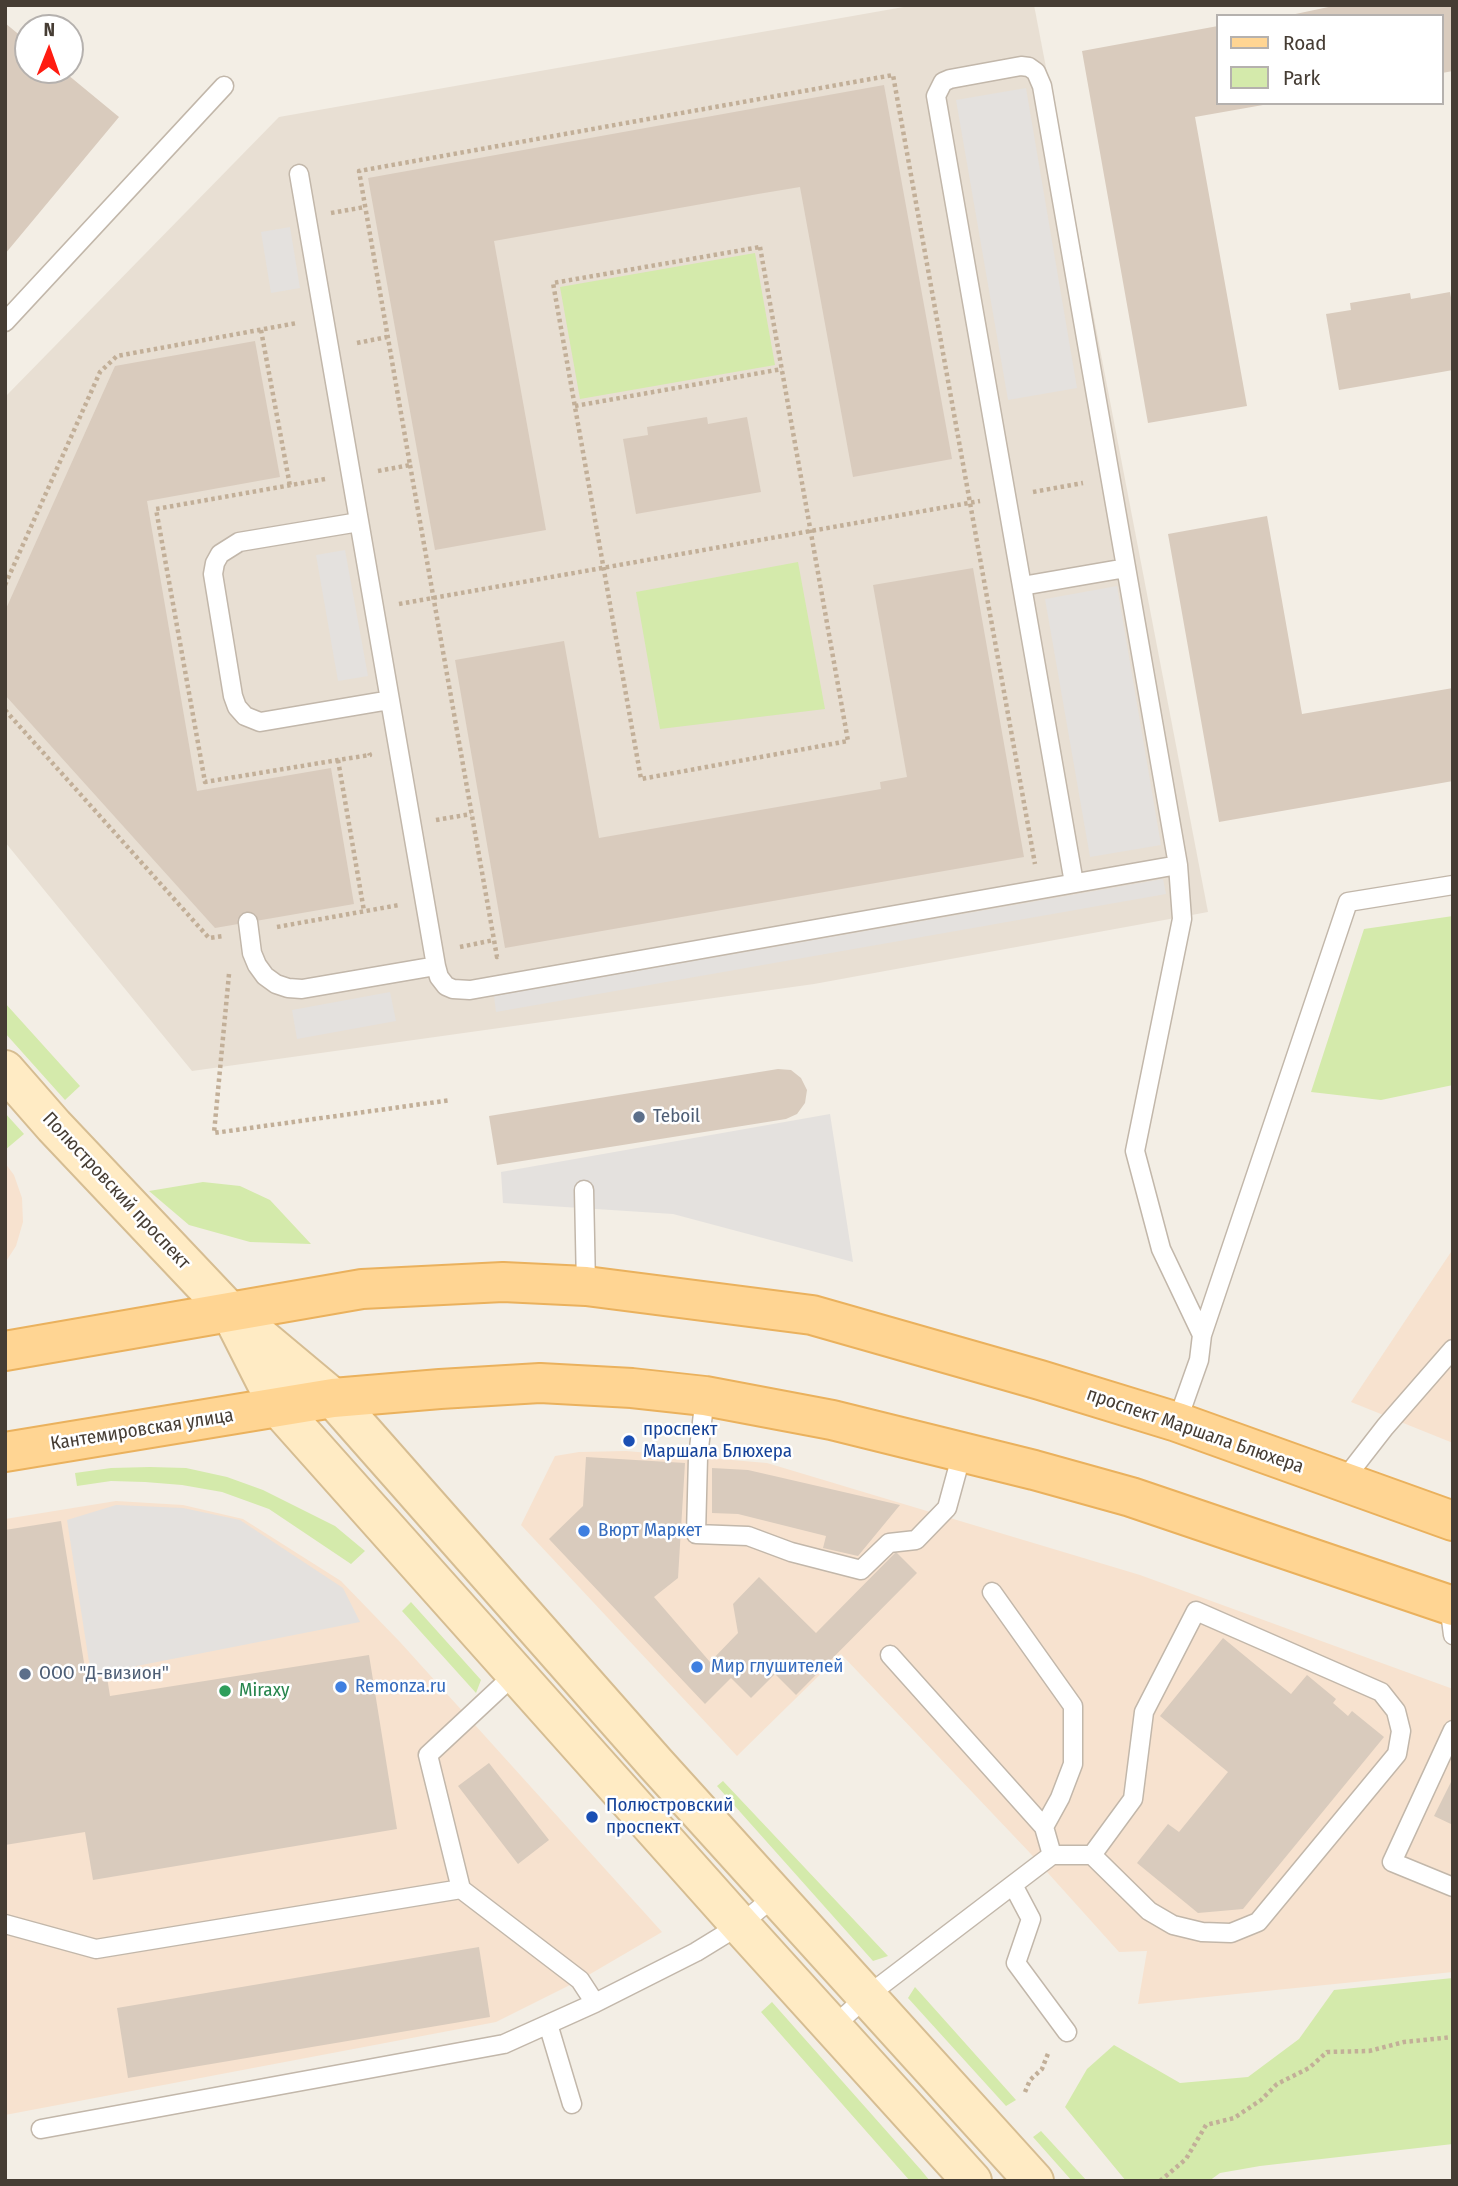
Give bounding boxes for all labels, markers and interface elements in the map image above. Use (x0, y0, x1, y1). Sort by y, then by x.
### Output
north arrow (14, 14, 84, 84)
legend (1216, 14, 1444, 105)
text: N (43, 18, 55, 41)
text: Road (1283, 30, 1327, 56)
text: Park (1283, 65, 1320, 91)
place label: Teboil (653, 1106, 700, 1128)
street label: Полюстровский проспект (37, 1108, 195, 1274)
marker: Teboil (631, 1109, 647, 1125)
street label: проспект Маршала Блюхера (1084, 1383, 1306, 1479)
street label: Кантемировская улица (49, 1404, 235, 1456)
place label: проспект Маршала Блюхера (643, 1419, 792, 1463)
marker: проспект Маршала Блюхера (621, 1433, 637, 1449)
place label: Вюрт Маркет (598, 1520, 702, 1542)
marker: Вюрт Маркет (576, 1523, 592, 1539)
place label: Мир глушителей (711, 1656, 844, 1678)
marker: Мир глушителей (689, 1659, 705, 1675)
place label: ООО "Д-визион" (39, 1663, 169, 1685)
marker: ООО "Д-визион" (17, 1666, 33, 1682)
place label: Remonza.ru (355, 1676, 446, 1698)
marker: Remonza.ru (333, 1679, 349, 1695)
place label: Miraxy (239, 1680, 289, 1702)
marker: Miraxy (217, 1683, 233, 1699)
place label: Полюстровский проспект (606, 1795, 733, 1839)
marker: Полюстровский проспект (584, 1809, 600, 1825)

